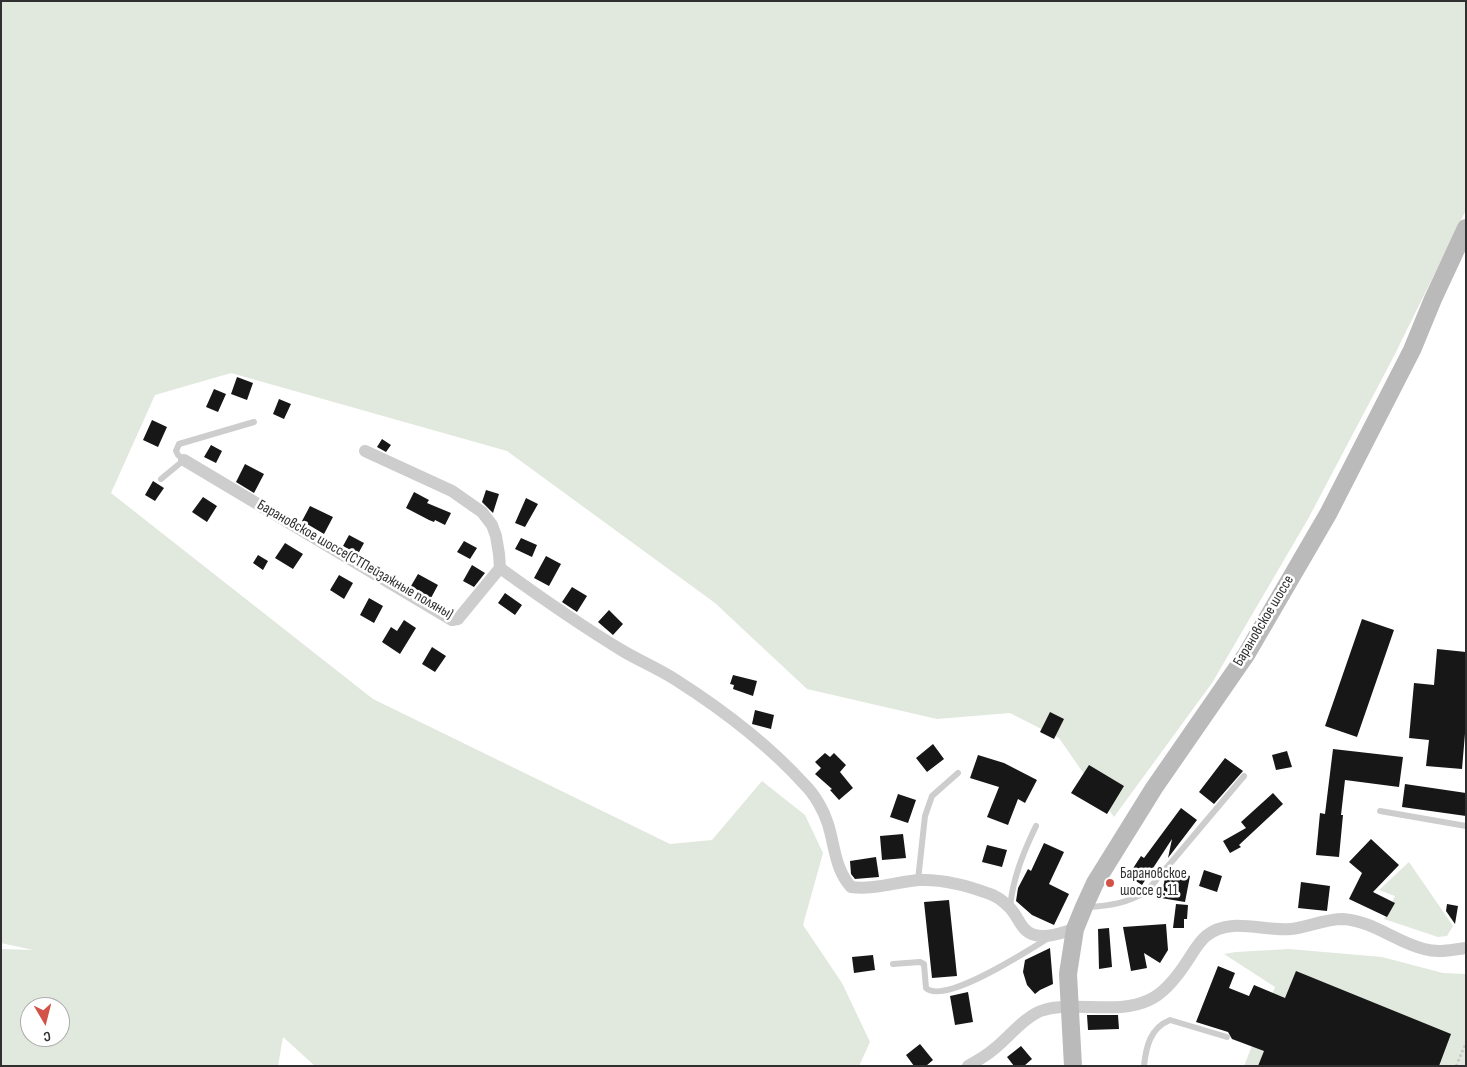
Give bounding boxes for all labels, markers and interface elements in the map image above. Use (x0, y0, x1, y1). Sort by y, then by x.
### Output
street label: Барановское шоссе(СТПейзажные поляны) (254, 496, 456, 624)
street label: Барановское шоссе (1230, 572, 1298, 670)
place label: Барановское шоссе д. 11 (1120, 865, 1187, 900)
marker: Барановское шоссе д. 11 (1104, 877, 1116, 889)
north arrow (20, 997, 70, 1047)
text: С (42, 1027, 52, 1045)

